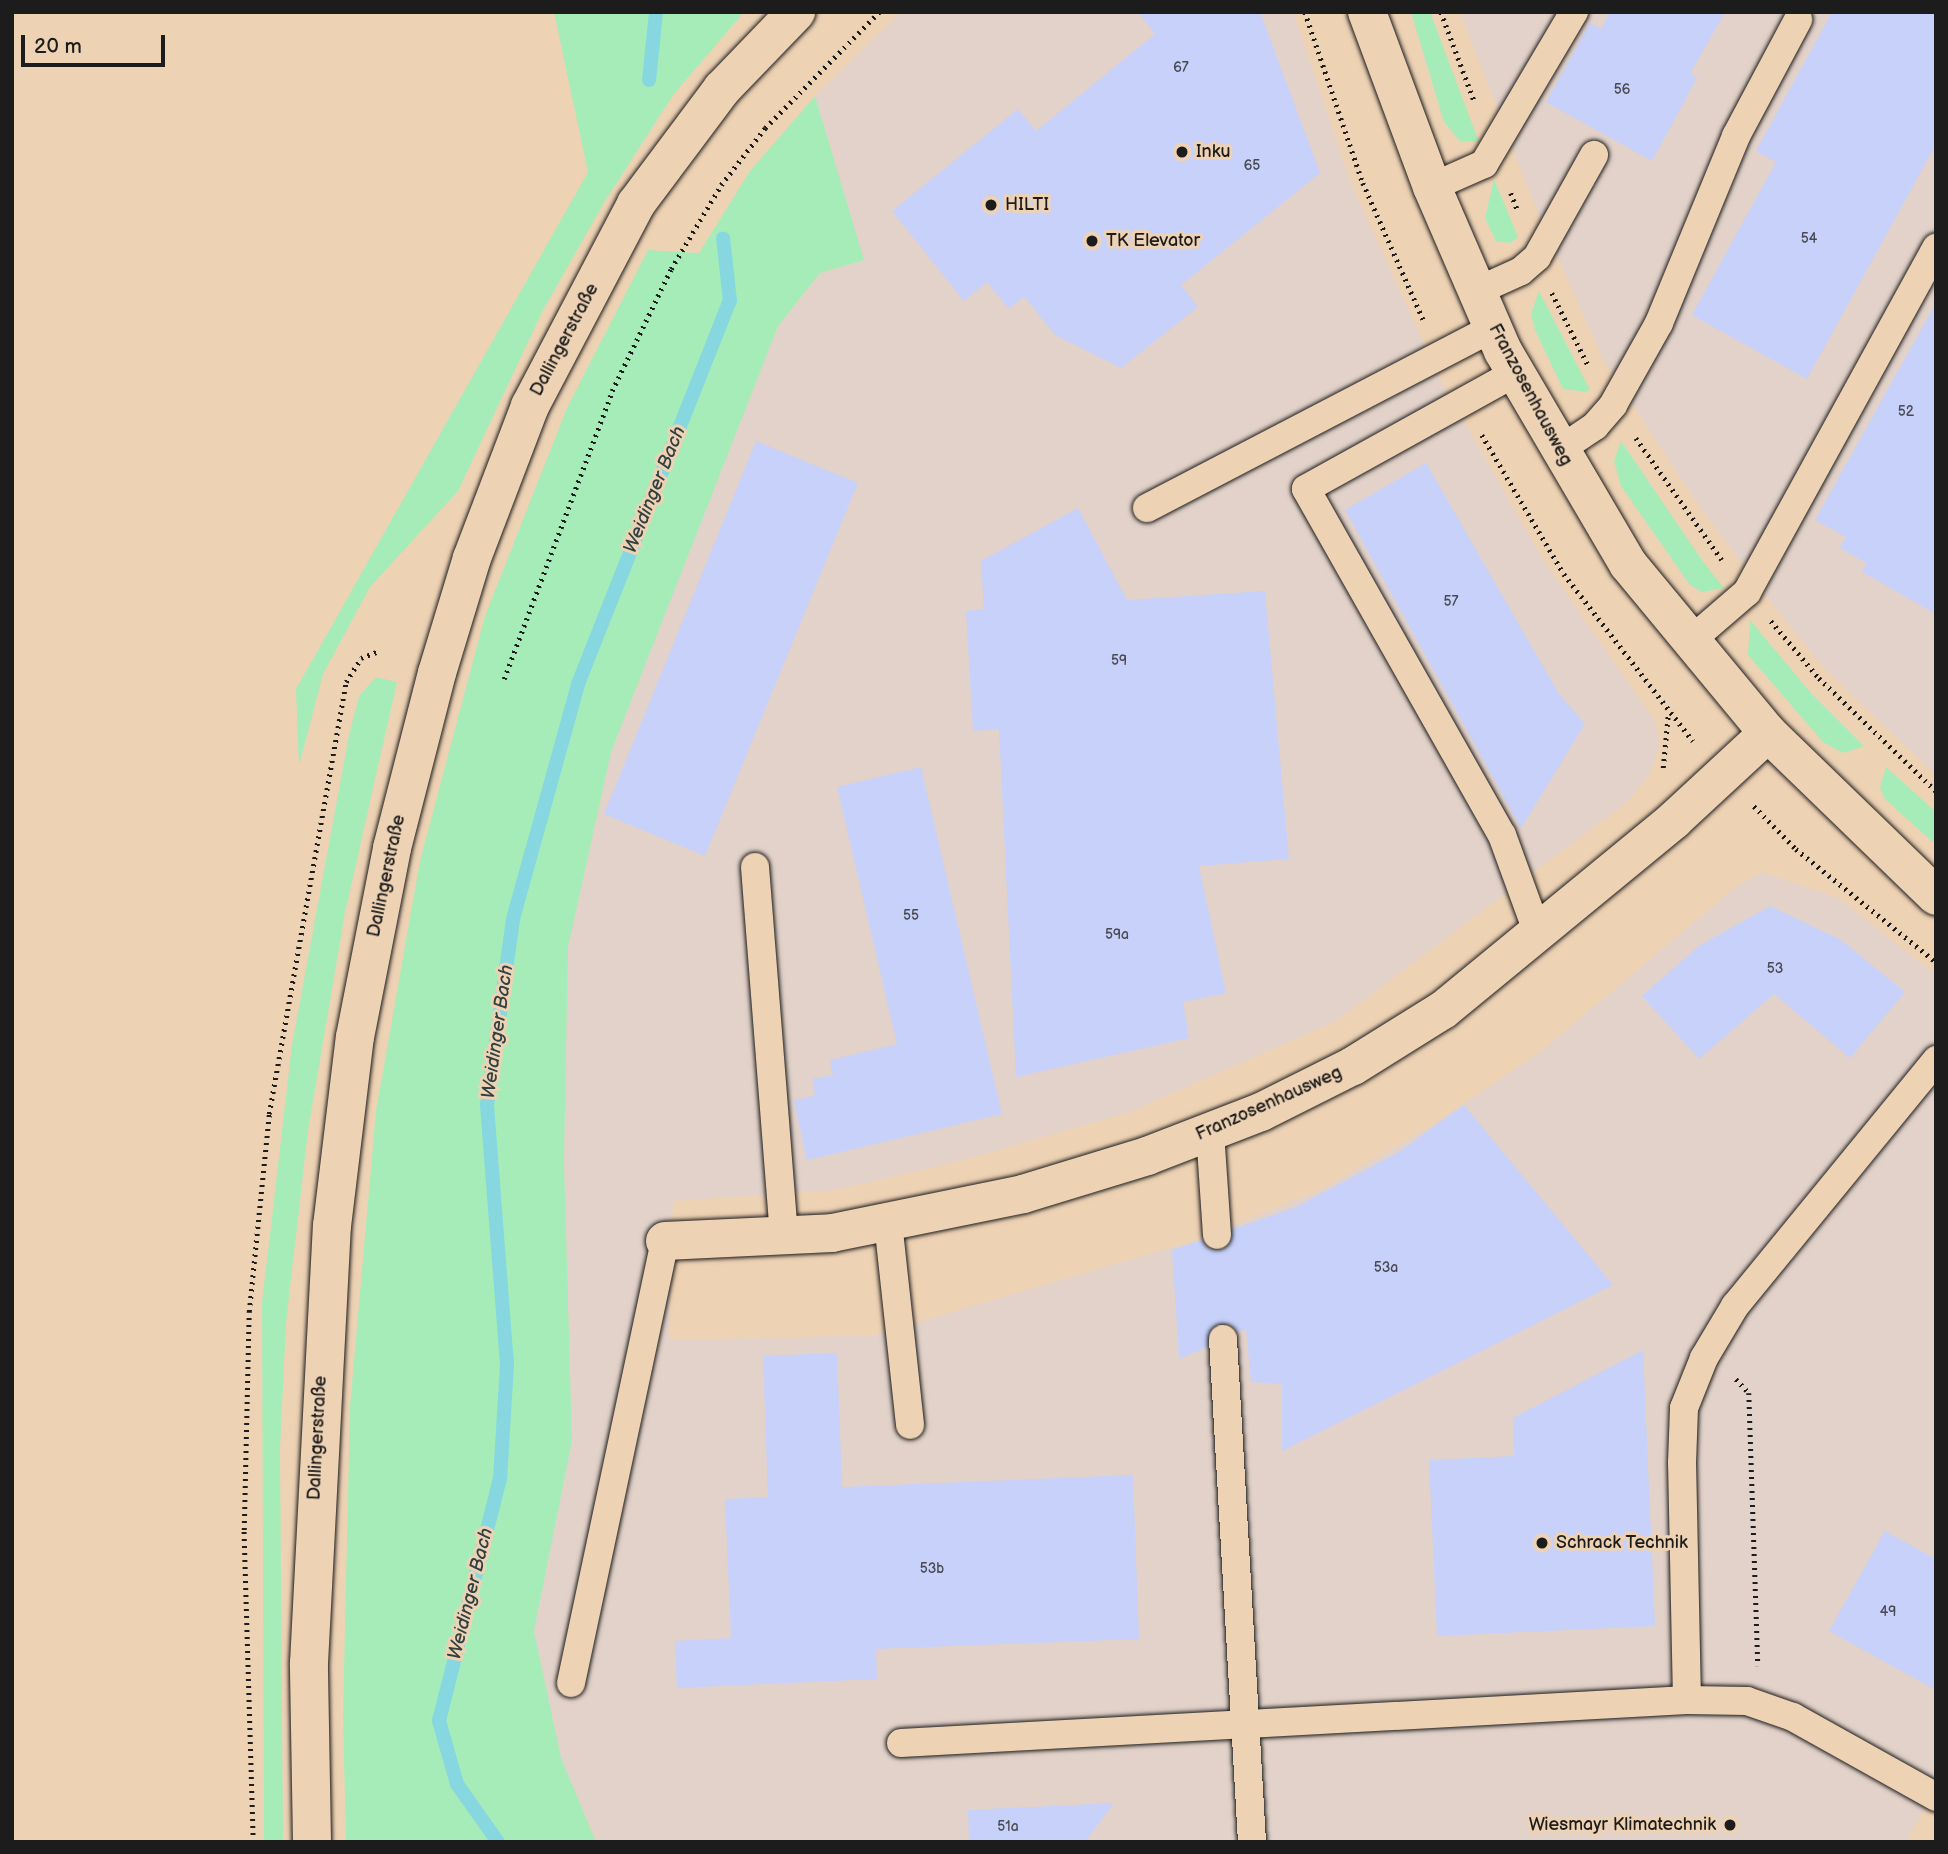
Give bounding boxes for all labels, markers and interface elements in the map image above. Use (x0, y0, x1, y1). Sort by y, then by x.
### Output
scale bar (24, 21, 168, 65)
text: 20 m (34, 34, 82, 59)
house number: 67 (1173, 60, 1189, 76)
house number: 56 (1614, 82, 1630, 98)
place label: Inku (1196, 141, 1230, 163)
marker: Inku (1174, 144, 1190, 160)
house number: 65 (1244, 158, 1260, 174)
place label: HILTI (1005, 194, 1049, 216)
marker: HILTI (983, 197, 999, 213)
place label: TK Elevator (1106, 230, 1200, 252)
house number: 54 (1801, 231, 1817, 247)
marker: TK Elevator (1084, 233, 1100, 249)
street label: Dallingerstraße (526, 280, 604, 400)
street label: Franzosenhausweg (1483, 320, 1577, 470)
house number: 52 (1898, 404, 1914, 420)
water label: Weidinger Bach (619, 423, 691, 557)
house number: 57 (1444, 594, 1458, 610)
house number: 59 (1111, 653, 1127, 669)
street label: Dallingerstraße (363, 813, 411, 939)
house number: 55 (903, 908, 919, 924)
house number: 59a (1105, 927, 1129, 943)
house number: 53 (1767, 961, 1783, 977)
water label: Weidinger Bach (477, 964, 519, 1100)
street label: Franzosenhausweg (1193, 1062, 1345, 1146)
house number: 53a (1374, 1260, 1398, 1276)
street label: Dallingerstraße (304, 1375, 332, 1501)
water label: Weidinger Bach (444, 1526, 498, 1662)
place label: Schrack Technik (1556, 1532, 1688, 1554)
marker: Schrack Technik (1534, 1535, 1550, 1551)
house number: 53b (920, 1561, 944, 1577)
house number: 49 (1880, 1604, 1896, 1620)
place label: Wiesmayr Klimatechnik (1529, 1814, 1716, 1836)
marker: Wiesmayr Klimatechnik (1722, 1817, 1738, 1833)
house number: 51a (997, 1819, 1019, 1835)

